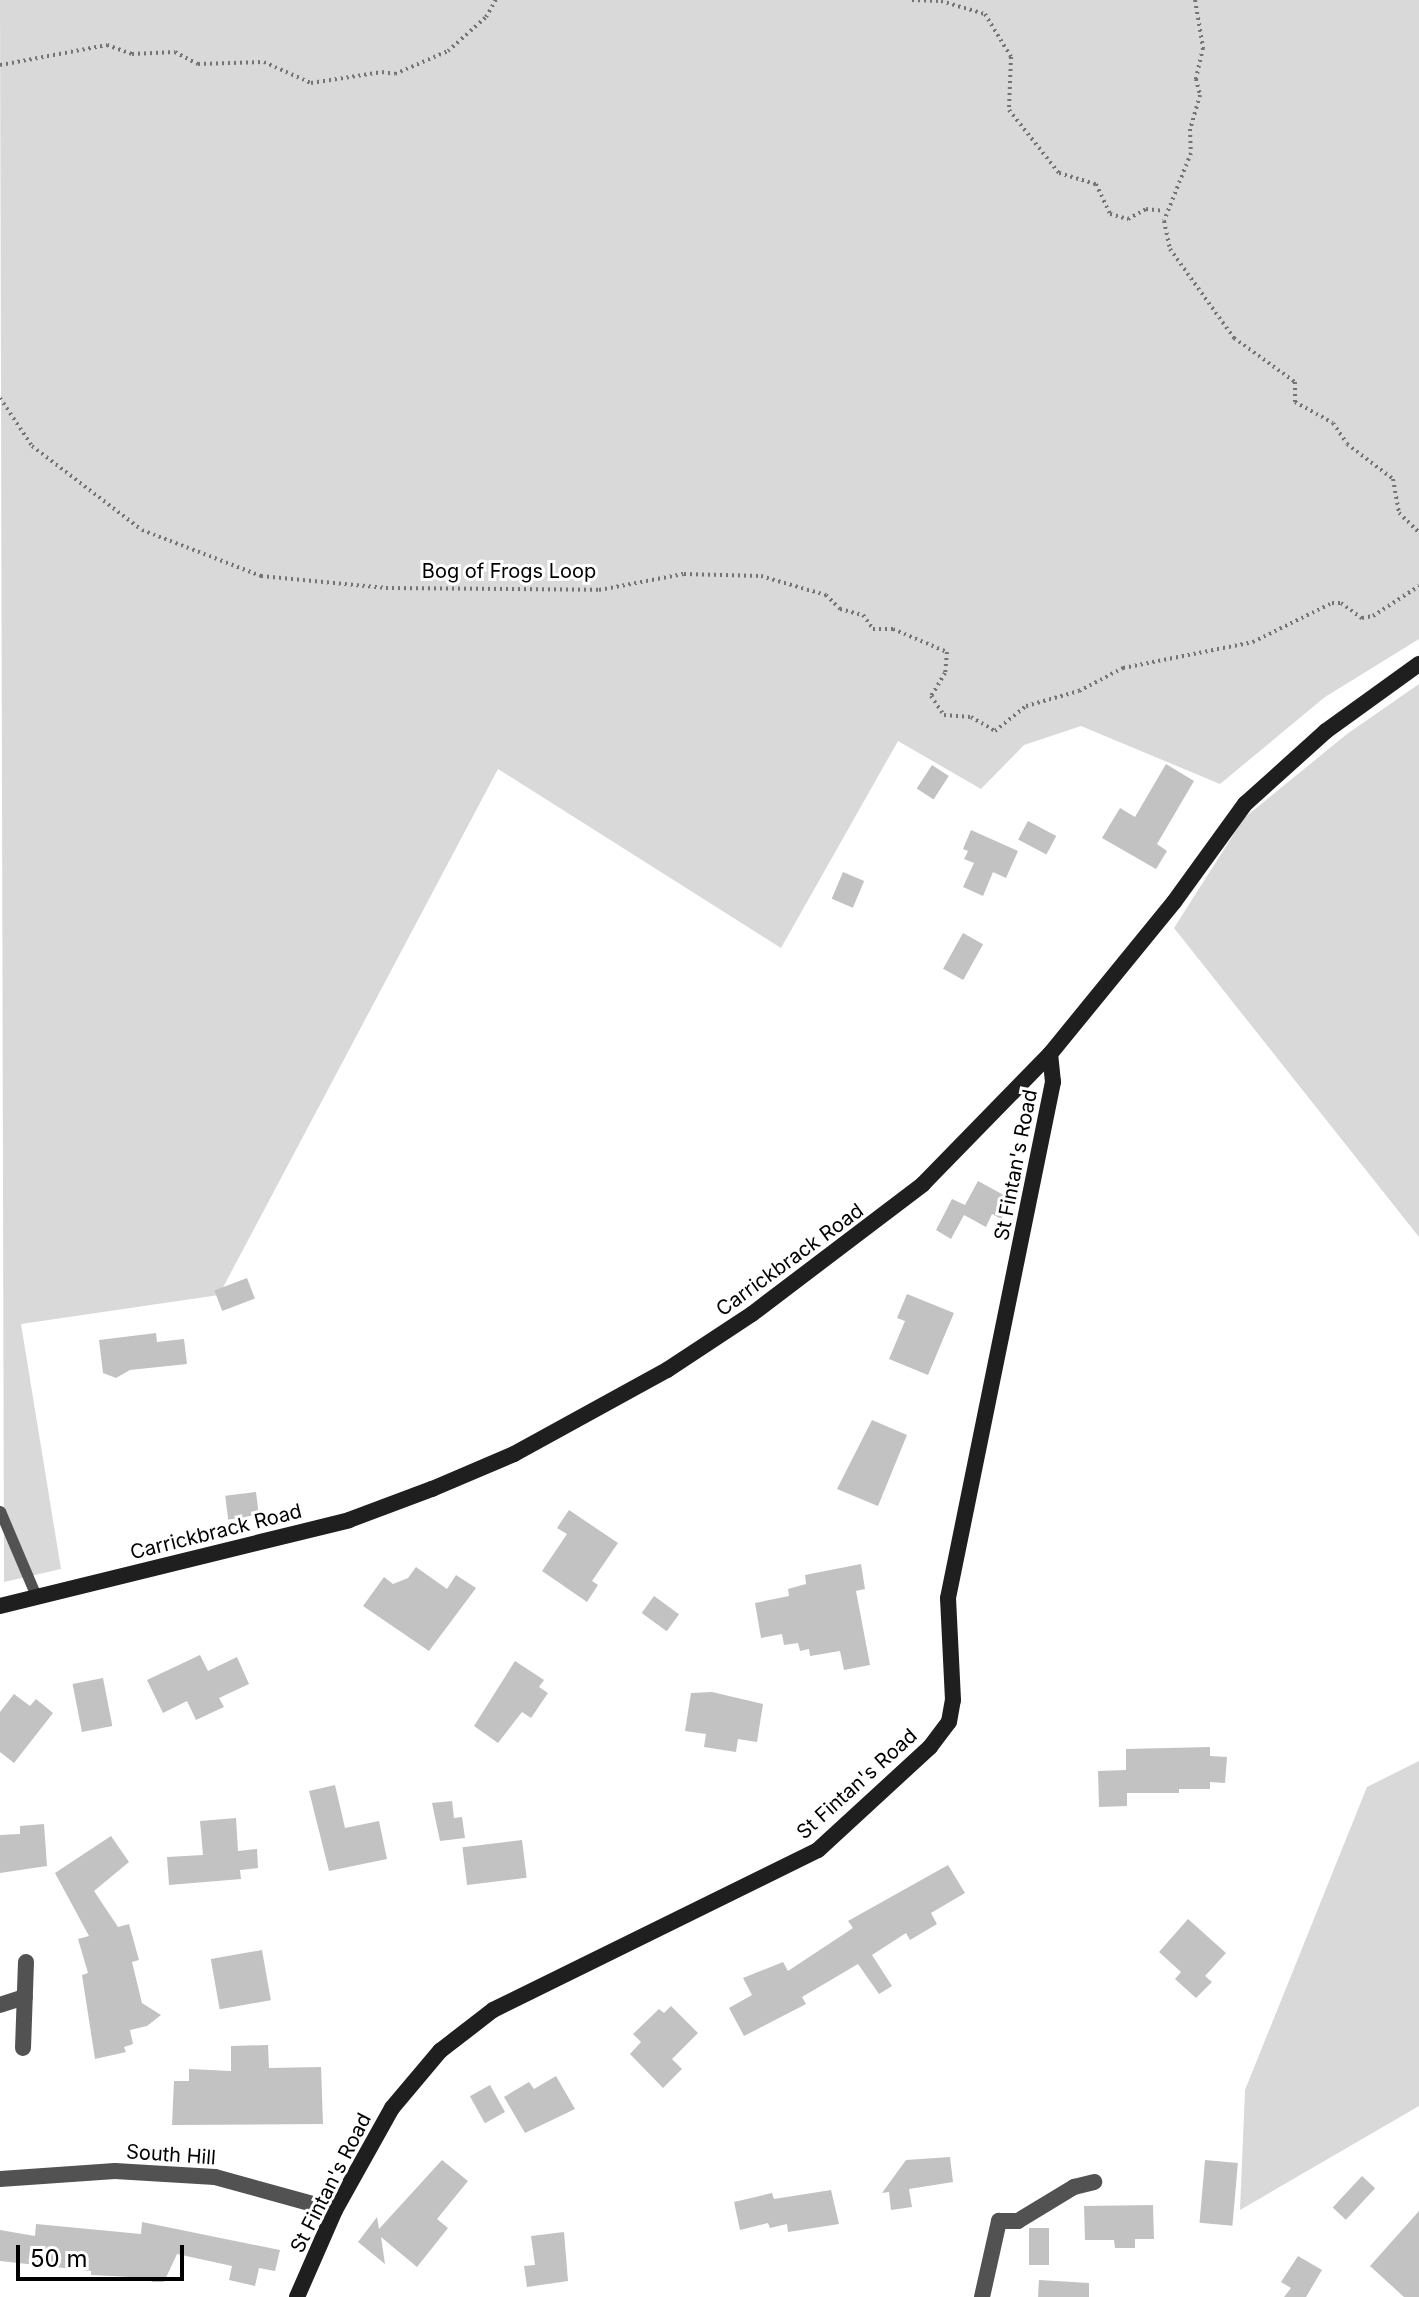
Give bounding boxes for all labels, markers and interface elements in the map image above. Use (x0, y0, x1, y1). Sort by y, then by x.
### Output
street label: Bog of Frogs Loop (422, 559, 596, 583)
street label: St Fintan's Road (990, 1087, 1042, 1243)
street label: Carrickbrack Road (712, 1199, 868, 1321)
street label: Carrickbrack Road (128, 1499, 304, 1565)
street label: St Fintan's Road (792, 1724, 922, 1844)
street label: St Fintan's Road (285, 2109, 377, 2257)
street label: South Hill (125, 2140, 217, 2170)
scale bar (20, 2229, 188, 2279)
text: 50 m (30, 2244, 88, 2273)

